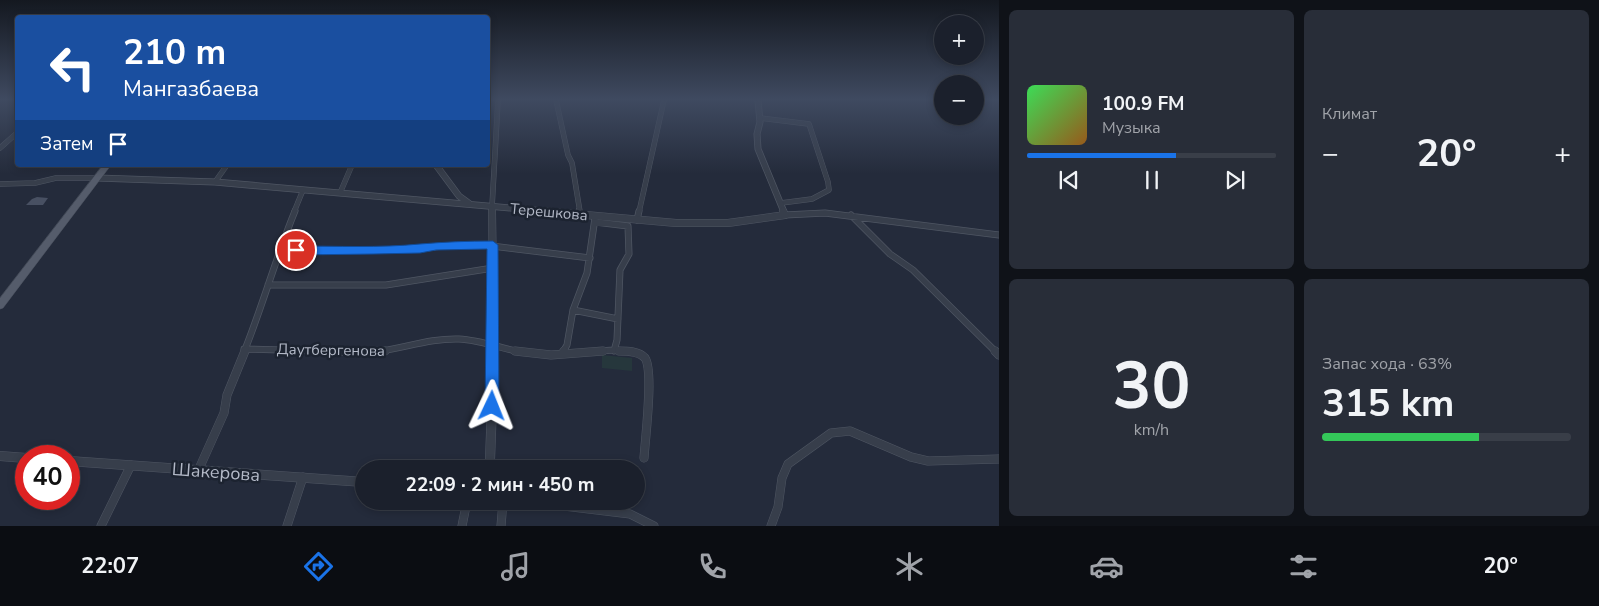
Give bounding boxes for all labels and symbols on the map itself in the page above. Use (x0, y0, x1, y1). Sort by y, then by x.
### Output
street label: Терешкова (509, 199, 589, 225)
pin (275, 229, 317, 271)
street label: Даутбергенова (277, 339, 385, 361)
position arrow (465, 379, 517, 431)
speed limit sign: 40 (15, 445, 80, 510)
street label: Шакерова (171, 457, 261, 487)

